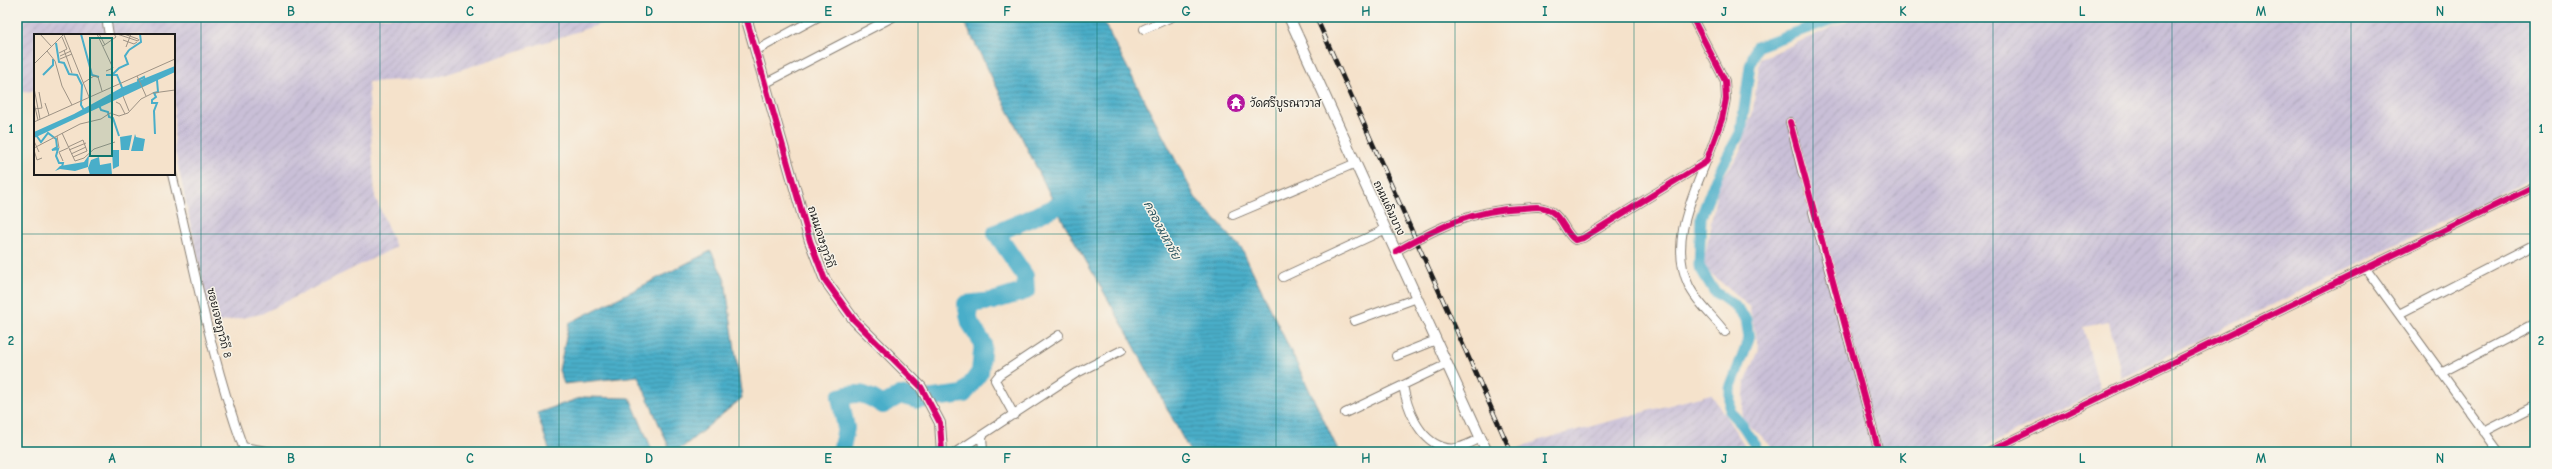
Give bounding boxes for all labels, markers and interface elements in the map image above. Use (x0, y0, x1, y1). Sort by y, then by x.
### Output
text: A (108, 4, 116, 19)
text: B (287, 4, 295, 19)
text: C (466, 4, 474, 19)
text: D (645, 4, 653, 19)
text: E (824, 4, 832, 19)
text: F (1003, 4, 1011, 19)
text: G (1181, 4, 1191, 19)
text: H (1361, 4, 1371, 19)
text: I (1542, 4, 1548, 19)
text: J (1721, 4, 1727, 19)
text: K (1899, 4, 1907, 19)
text: L (2079, 4, 2086, 19)
text: M (2256, 4, 2267, 19)
text: N (2436, 4, 2444, 19)
inset map (34, 34, 175, 175)
temple icon: วัดศรีบูรณาวาส (1225, 92, 1247, 114)
place label: วัดศรีบูรณาวาส (1250, 96, 1322, 112)
text: 1 (8, 121, 14, 136)
text: 1 (2538, 121, 2544, 136)
street label: ถนนเดิมบาง (1371, 178, 1408, 237)
water label: คลองมหาชัย (1141, 198, 1184, 263)
street label: ถนนเจษฎาวิถี (804, 204, 838, 270)
street label: ซอยเจษฎาวิถี 8 (203, 286, 235, 360)
text: 2 (8, 333, 14, 348)
text: 2 (2538, 333, 2544, 348)
text: A (108, 451, 116, 466)
text: B (287, 451, 295, 466)
text: C (466, 451, 474, 466)
text: D (645, 451, 653, 466)
text: E (824, 451, 832, 466)
text: F (1003, 451, 1011, 466)
text: G (1181, 451, 1191, 466)
text: H (1361, 451, 1371, 466)
text: I (1542, 451, 1548, 466)
text: J (1721, 451, 1727, 466)
text: K (1899, 451, 1907, 466)
text: L (2079, 451, 2086, 466)
text: M (2256, 451, 2267, 466)
text: N (2436, 451, 2444, 466)

